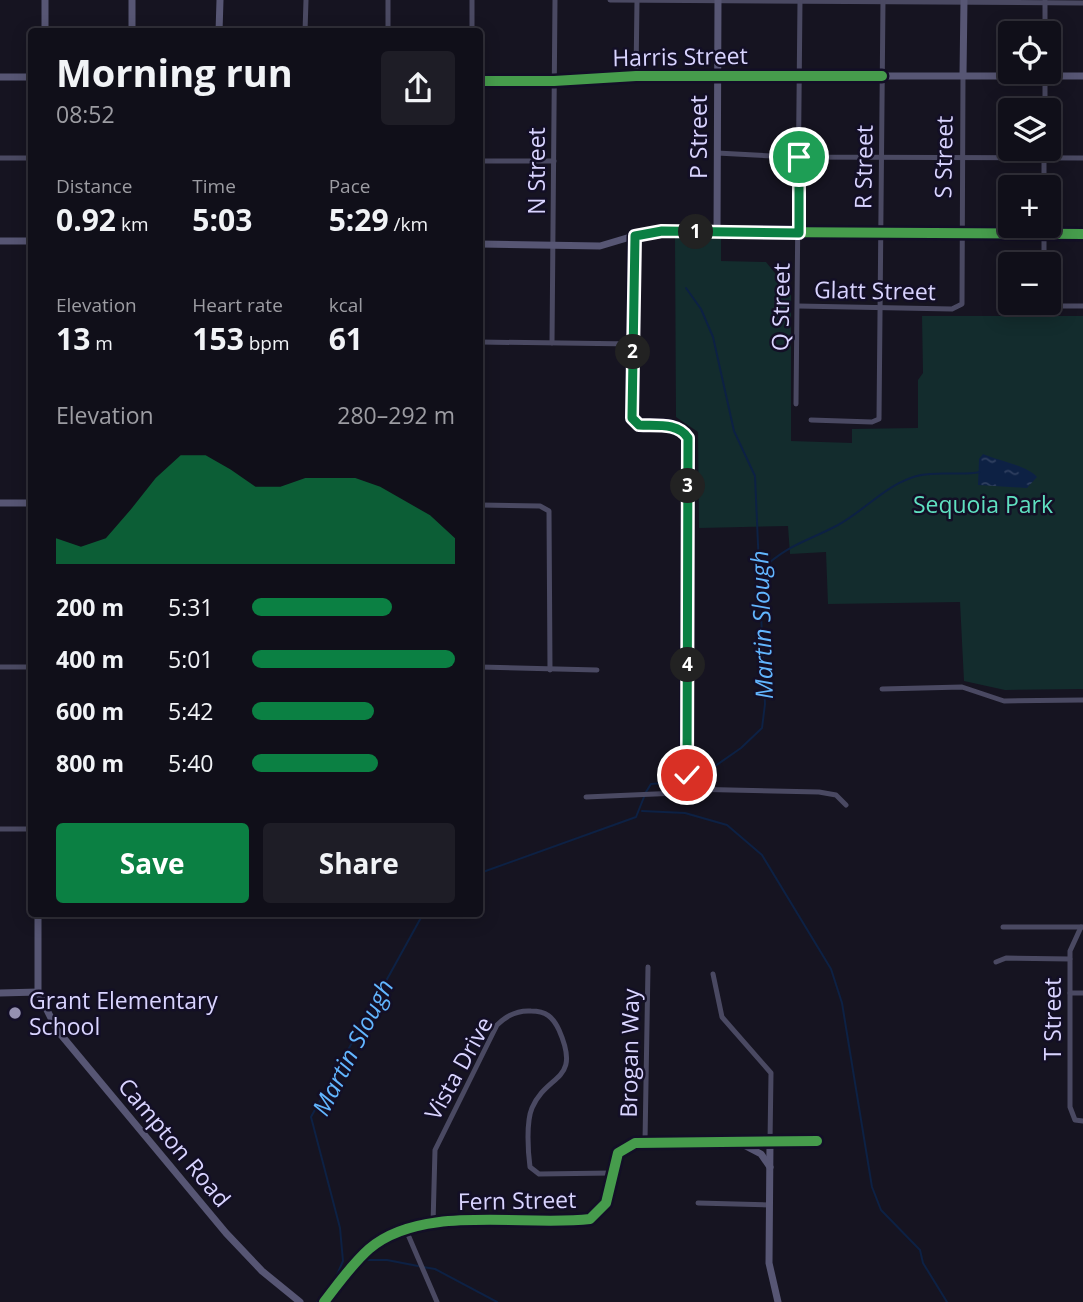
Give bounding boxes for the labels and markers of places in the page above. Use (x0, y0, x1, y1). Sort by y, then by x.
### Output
pin (769, 127, 829, 187)
pin: 1 (678, 215, 714, 250)
pin: 2 (616, 334, 650, 370)
pin: 3 (670, 468, 706, 504)
pin: 4 (670, 648, 706, 682)
pin (657, 745, 717, 805)
place label: Grant Elementary School (29, 984, 218, 1042)
marker: Grant Elementary School (7, 1005, 23, 1021)

